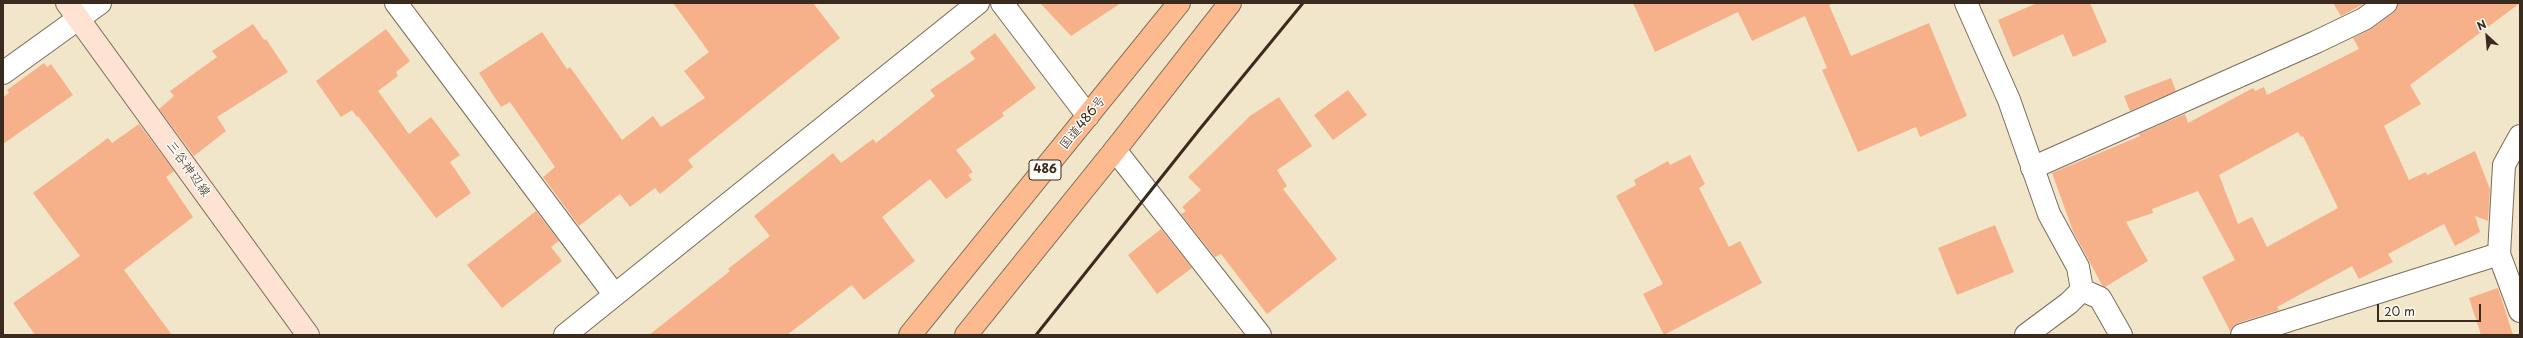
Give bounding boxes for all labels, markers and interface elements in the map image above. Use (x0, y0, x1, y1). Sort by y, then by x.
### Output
text: N (2474, 15, 2489, 34)
north arrow (2467, 16, 2507, 56)
street label: 国道486号 (1057, 93, 1109, 153)
street label: 三谷神辺線 (163, 138, 213, 200)
road number: 486 (1029, 160, 1061, 180)
scale bar (2379, 296, 2483, 322)
text: 20 m (2384, 302, 2415, 320)

